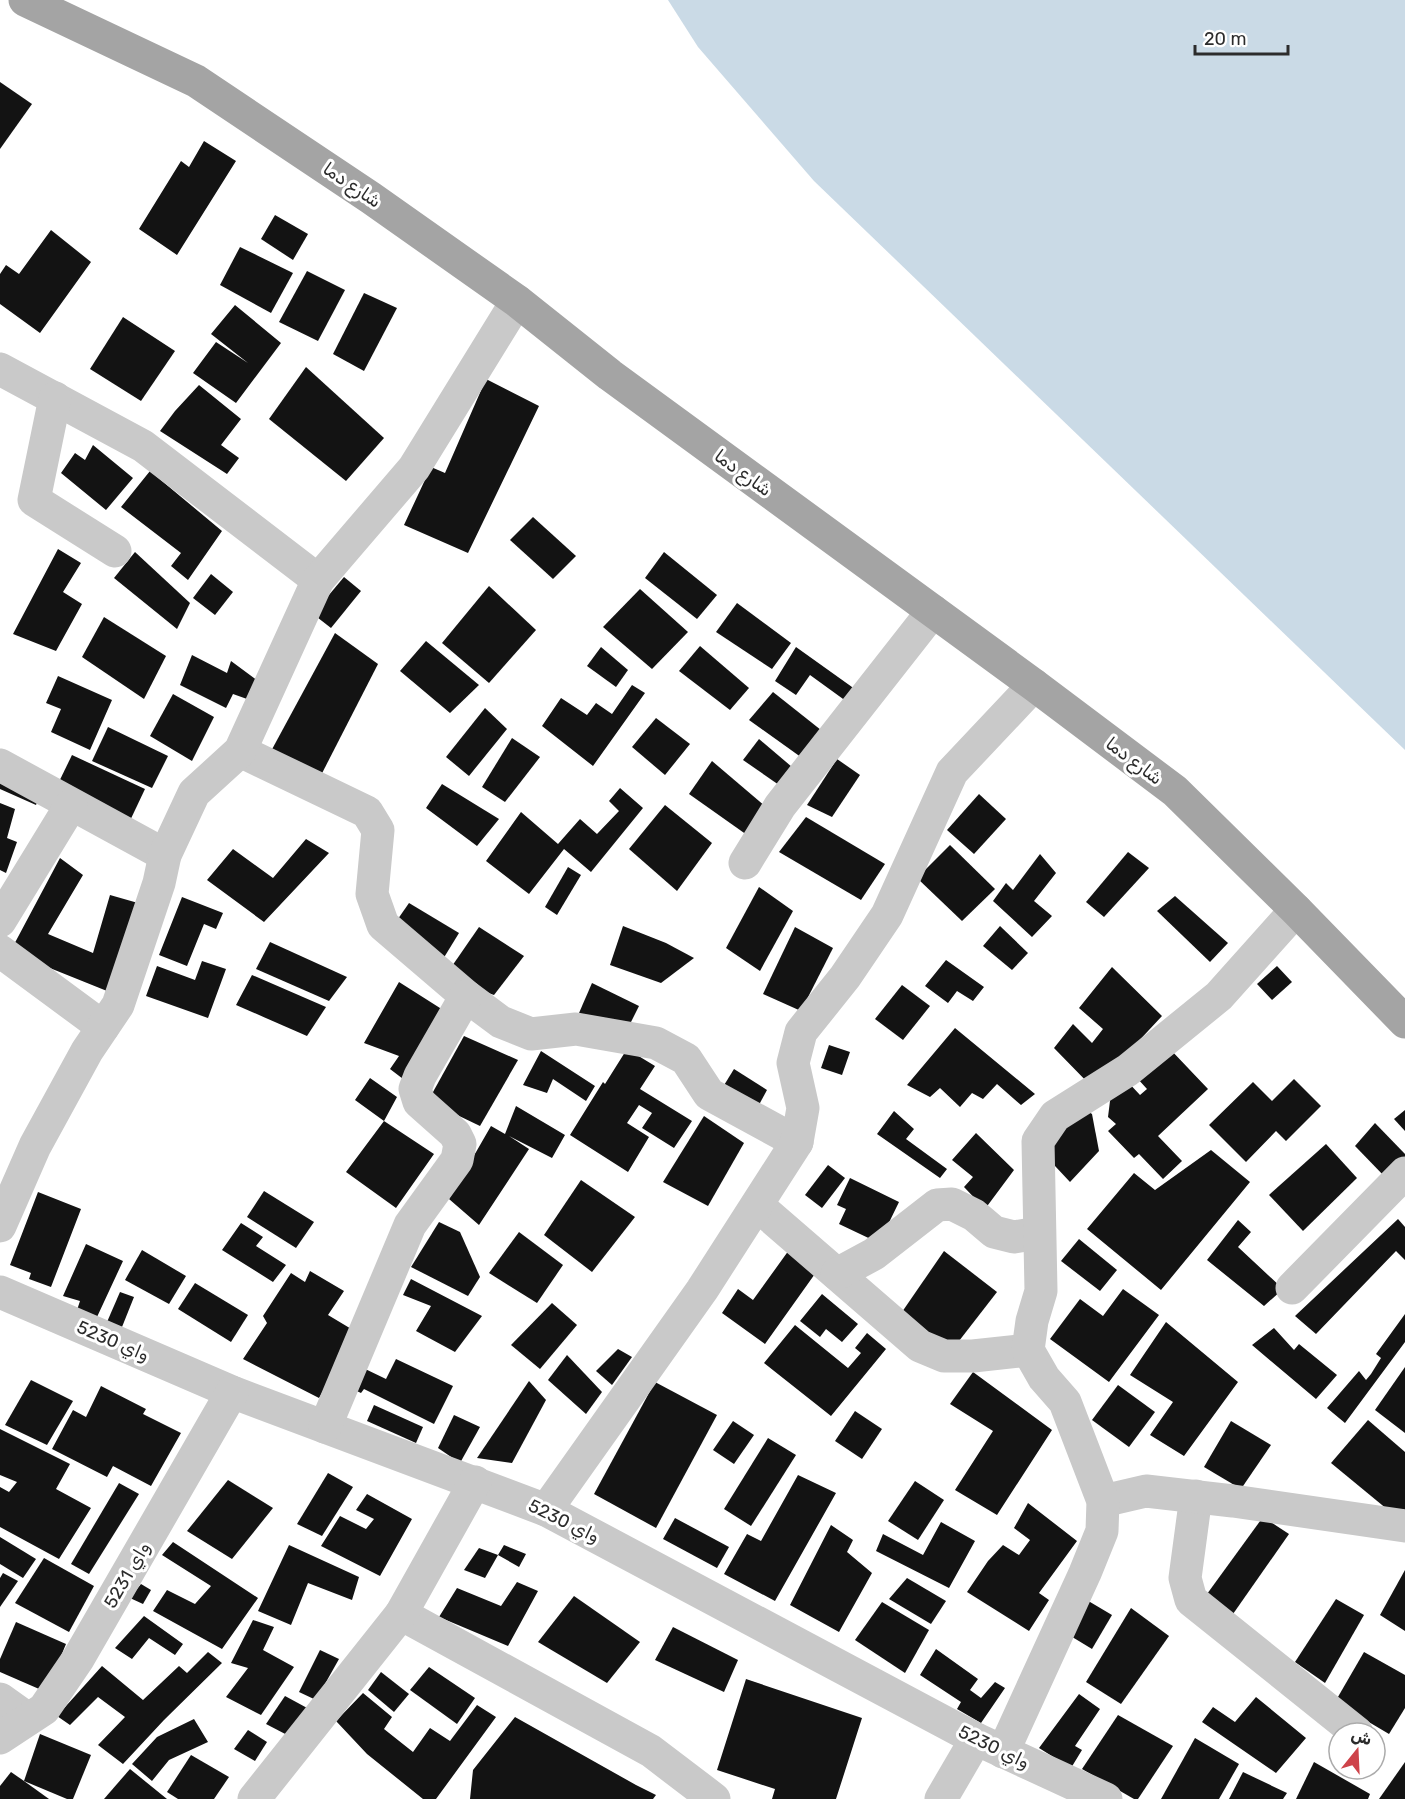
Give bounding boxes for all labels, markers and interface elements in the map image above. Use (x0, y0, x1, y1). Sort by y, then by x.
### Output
scale bar (1195, 18, 1288, 56)
text: 20 m (1204, 28, 1246, 50)
street label: شارع دما (318, 158, 385, 213)
street label: شارع دما (709, 445, 776, 502)
street label: شارع دما (1101, 732, 1167, 790)
street label: واي 5230 (73, 1316, 152, 1367)
street label: واي 5230 (524, 1494, 603, 1549)
street label: واي 5231 (99, 1538, 156, 1612)
street label: واي 5230 (954, 1720, 1033, 1775)
north arrow (1327, 1721, 1387, 1781)
text: ش (1349, 1725, 1374, 1749)

